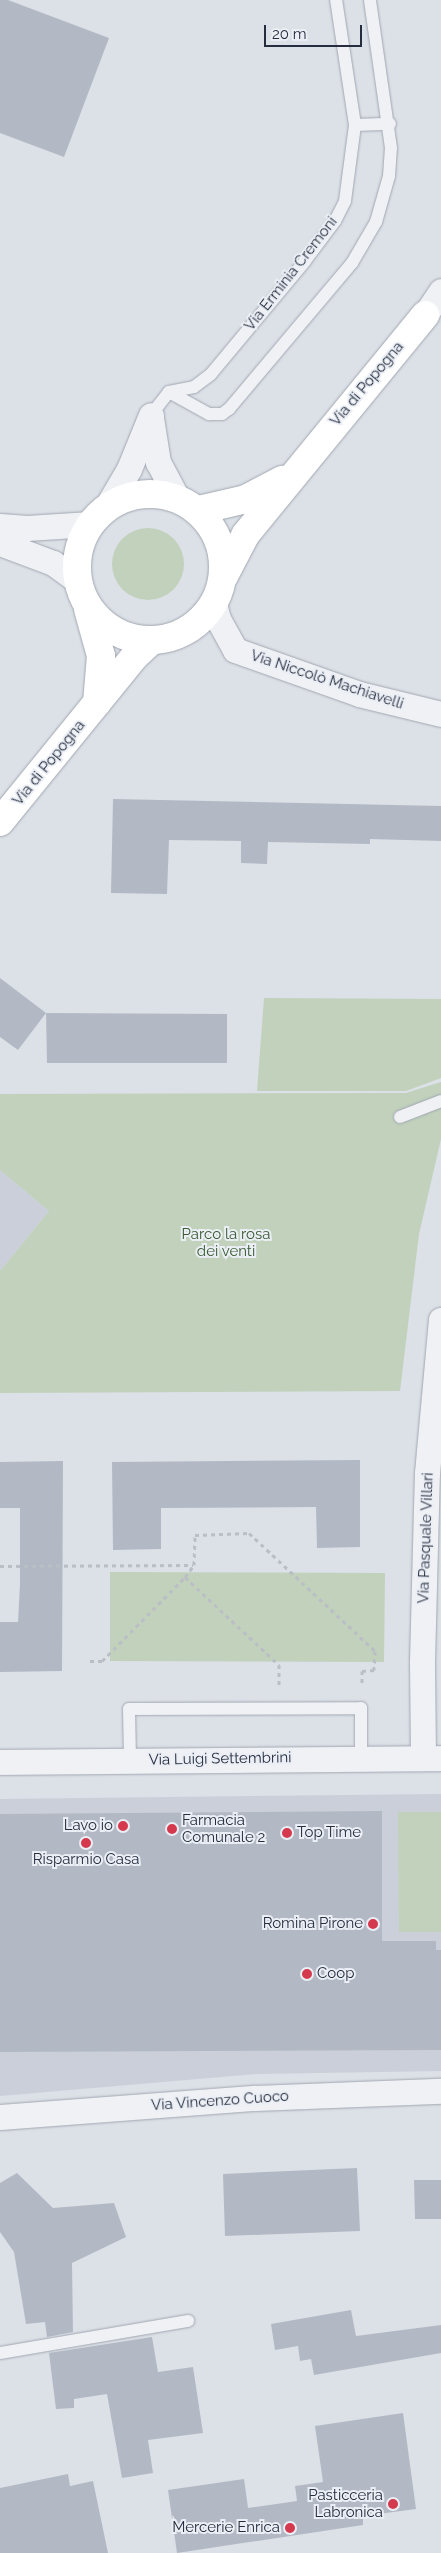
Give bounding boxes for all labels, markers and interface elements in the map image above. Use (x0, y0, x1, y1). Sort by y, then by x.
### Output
scale bar (266, 15, 364, 47)
text: 20 m (272, 25, 307, 43)
street label: Via Erminia Cremoni (241, 213, 341, 335)
street label: Via di Popogna (327, 338, 407, 430)
street label: Via Niccolò Machiavelli (248, 647, 406, 713)
street label: Via di Popogna (9, 717, 89, 809)
park label: Parco la rosa dei venti (182, 1225, 270, 1260)
street label: Via Pasquale Villari (415, 1472, 437, 1604)
street label: Via Luigi Settembrini (148, 1749, 292, 1769)
place label: Farmacia Comunale 2 (182, 1811, 265, 1846)
place label: Lavo io (64, 1817, 113, 1835)
marker: Lavo io (117, 1820, 129, 1832)
marker: Farmacia Comunale 2 (166, 1823, 178, 1835)
place label: Top Time (297, 1824, 361, 1842)
marker: Top Time (281, 1827, 293, 1839)
marker: Risparmio Casa (80, 1837, 92, 1849)
place label: Risparmio Casa (33, 1851, 139, 1869)
place label: Romina Pirone (263, 1915, 363, 1933)
marker: Romina Pirone (367, 1918, 379, 1930)
place label: Coop (317, 1965, 354, 1983)
marker: Coop (301, 1968, 313, 1980)
street label: Via Vincenzo Cuoco (150, 2087, 290, 2115)
place label: Pasticceria Labronica (308, 2486, 383, 2521)
marker: Pasticceria Labronica (387, 2498, 399, 2510)
place label: Mercerie Enrica (172, 2519, 280, 2537)
marker: Mercerie Enrica (284, 2522, 296, 2534)

